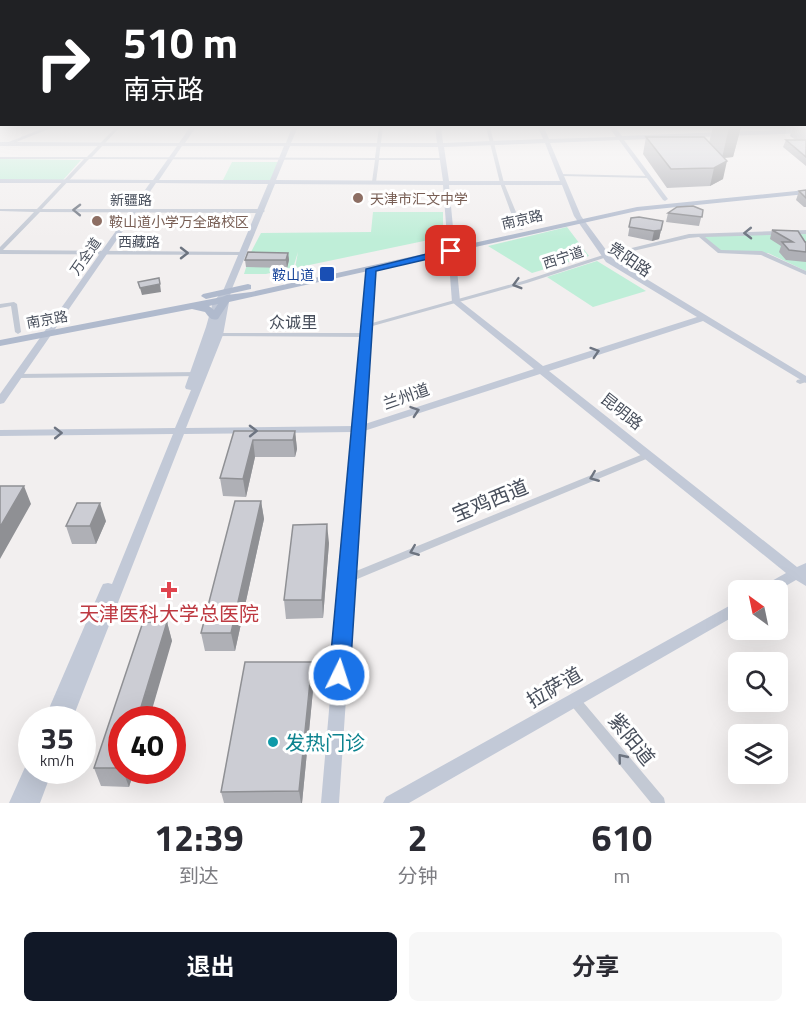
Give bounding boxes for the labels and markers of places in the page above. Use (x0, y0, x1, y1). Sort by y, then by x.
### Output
place label: 天津市汇文中学 (370, 188, 468, 209)
marker: 天津市汇文中学 (351, 191, 365, 205)
place label: 鞍山道小学万全路校区 (109, 211, 249, 232)
marker: 鞍山道小学万全路校区 (90, 214, 104, 228)
pin (425, 225, 476, 276)
place label: 鞍山道 (272, 264, 314, 285)
marker: 鞍山道 (318, 265, 336, 283)
marker: 天津医科大学总医院 (160, 581, 178, 599)
place label: 天津医科大学总医院 (79, 598, 259, 629)
place label: 发热门诊 (285, 727, 365, 758)
marker: 发热门诊 (266, 735, 280, 749)

